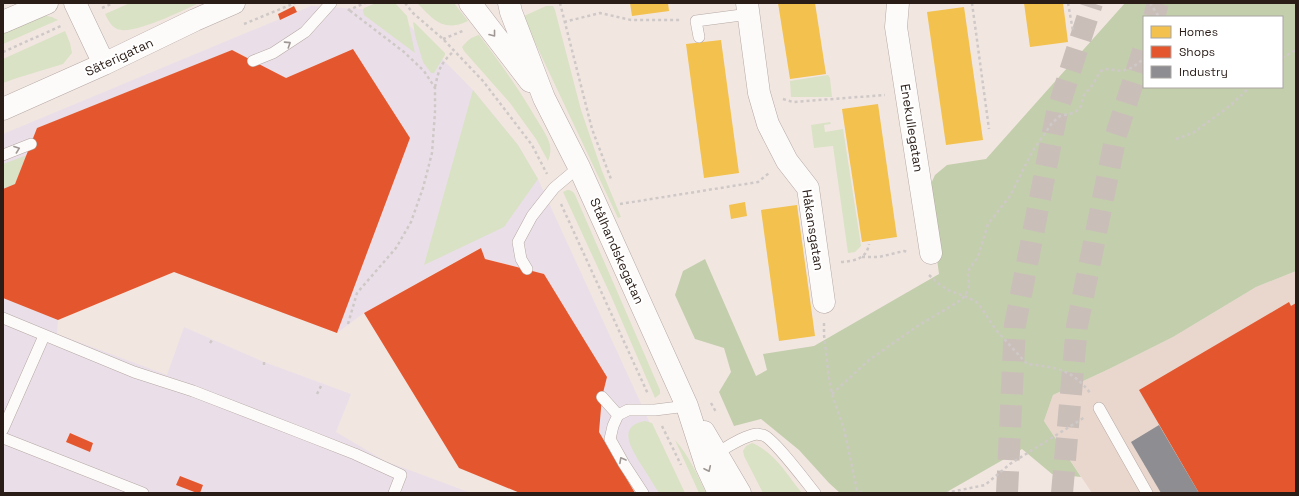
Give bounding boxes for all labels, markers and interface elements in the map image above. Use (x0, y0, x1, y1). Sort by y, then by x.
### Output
legend (1143, 16, 1283, 88)
text: Homes (1179, 24, 1218, 40)
one-way arrow (489, 30, 496, 37)
street label: Säterigatan (82, 34, 156, 80)
one-way arrow (284, 41, 291, 49)
text: Shops (1179, 44, 1215, 60)
text: Industry (1179, 64, 1228, 80)
street label: Enekullegatan (897, 83, 927, 173)
one-way arrow (13, 146, 20, 154)
street label: Håkansgatan (798, 188, 828, 272)
street label: Stålhandskegatan (586, 195, 648, 307)
one-way arrow (619, 457, 626, 464)
one-way arrow (703, 465, 711, 473)

